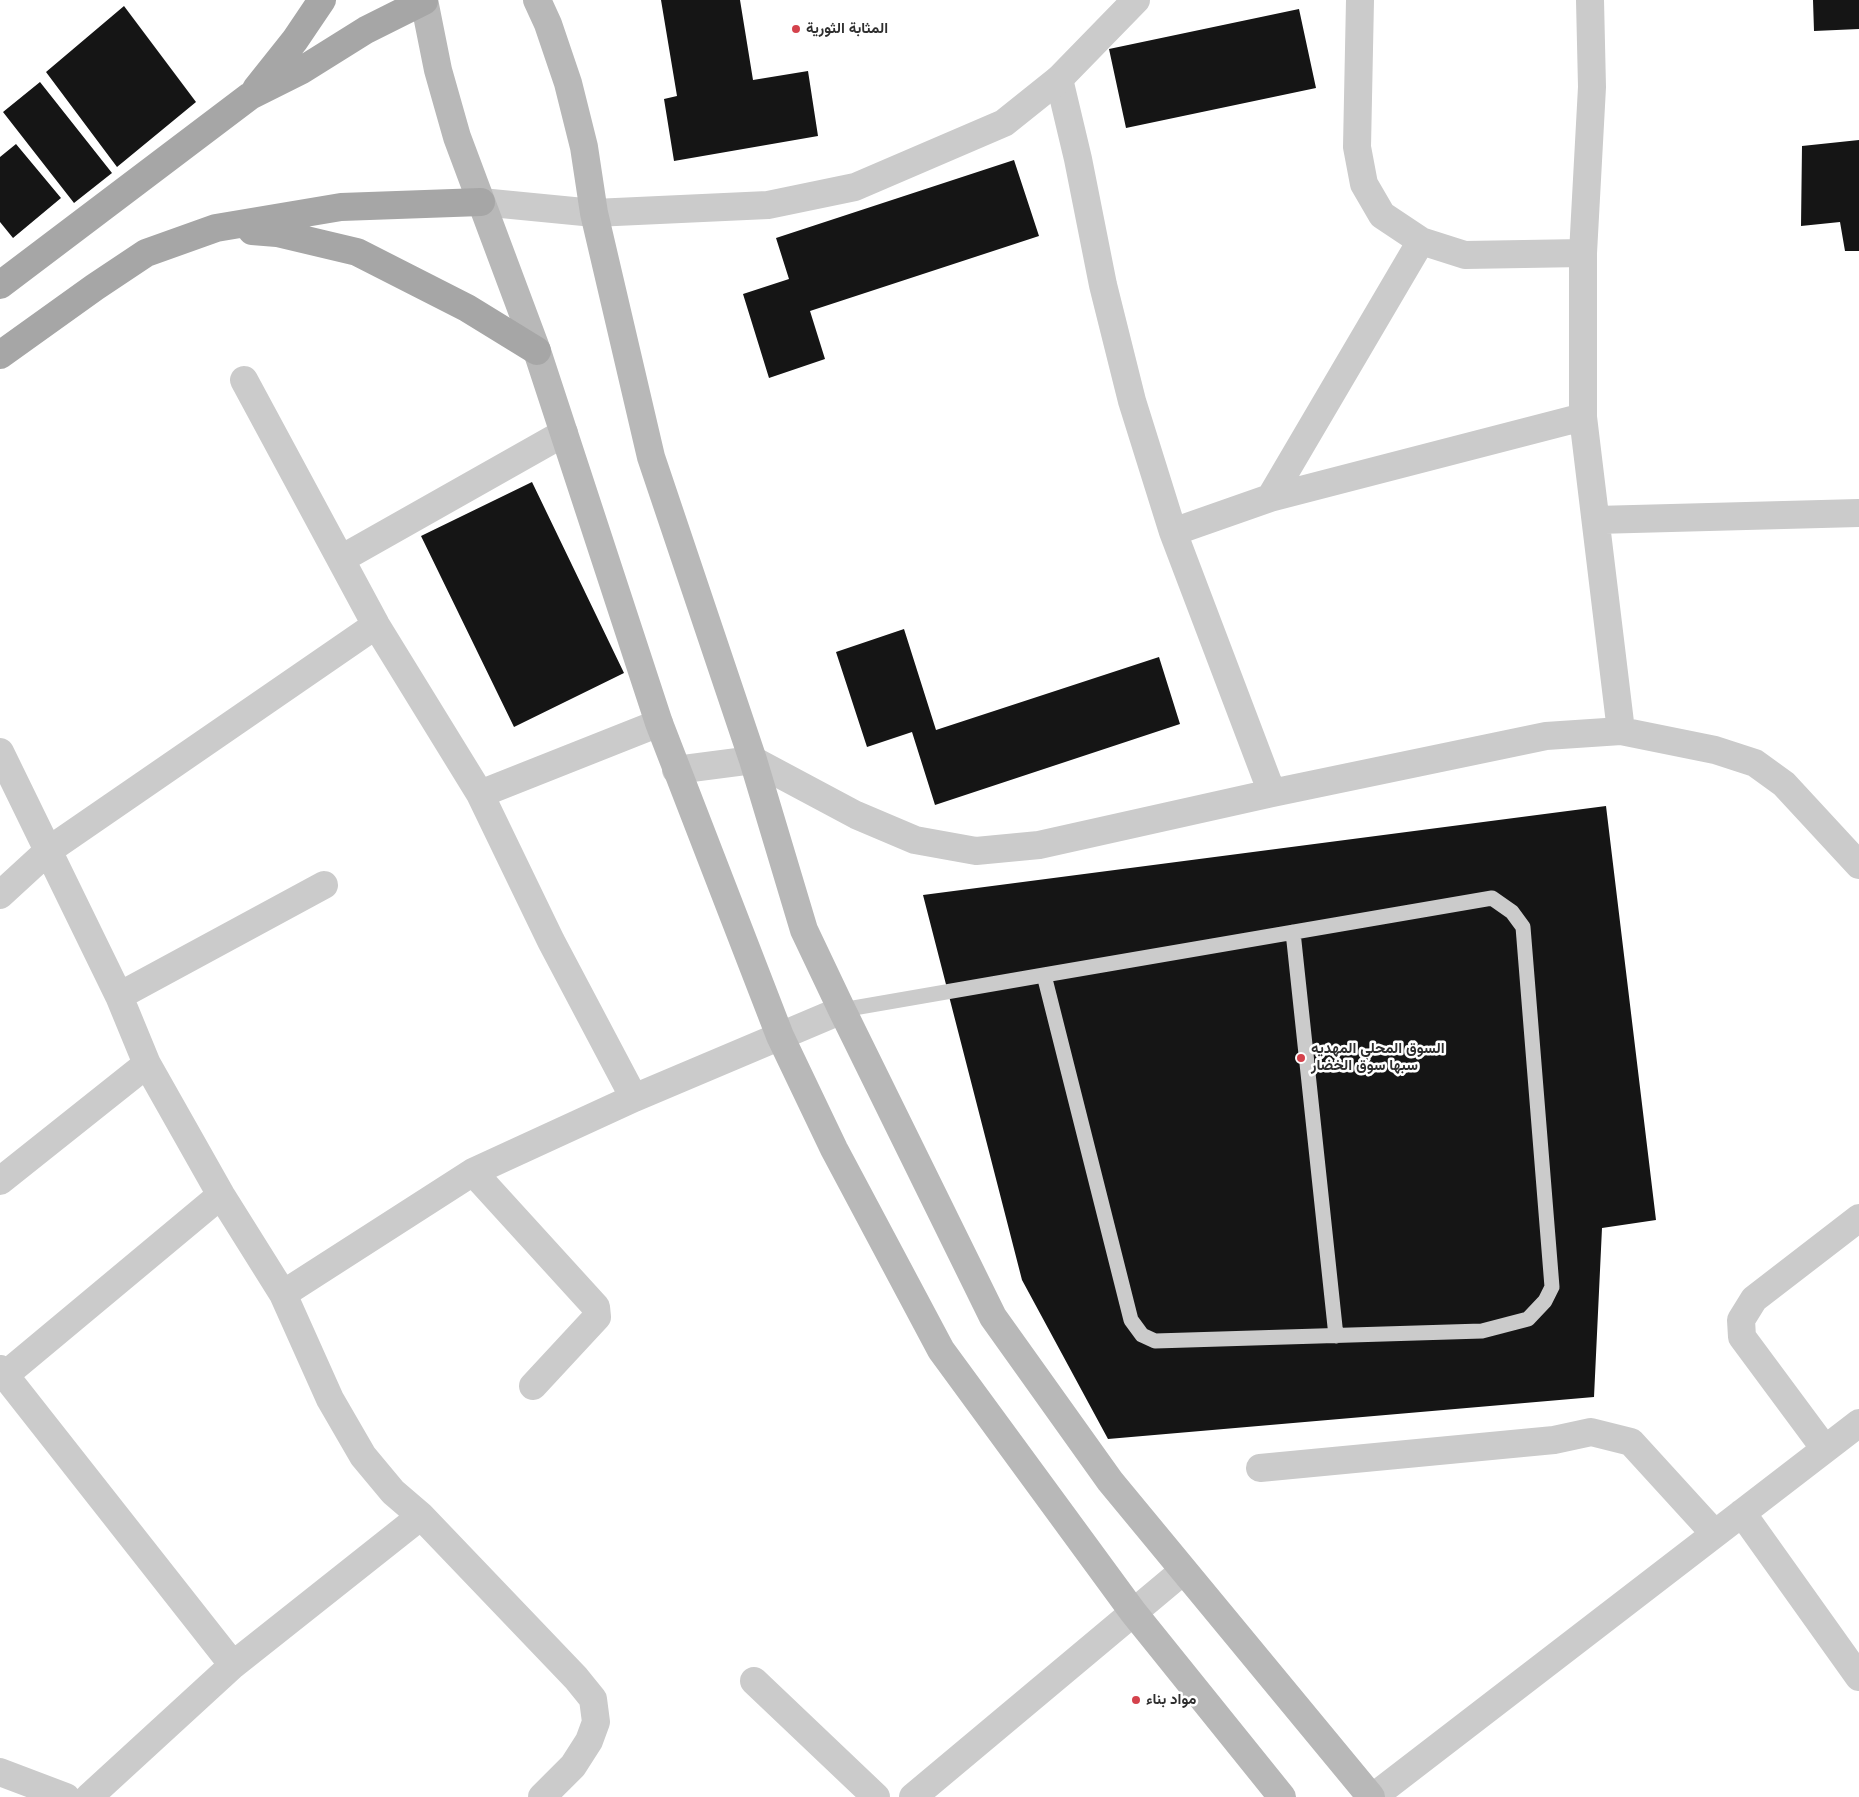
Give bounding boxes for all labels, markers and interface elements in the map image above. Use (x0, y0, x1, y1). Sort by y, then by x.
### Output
place label: المثابة الثورية (806, 20, 888, 38)
marker: المثابة الثورية (790, 23, 802, 35)
place label: السوق المحلي المهديه سبها سوق الخضار (1311, 1040, 1445, 1075)
marker: السوق المحلي المهديه سبها سوق الخضار (1295, 1052, 1307, 1064)
place label: مواد بناء (1146, 1691, 1196, 1709)
marker: مواد بناء (1130, 1694, 1142, 1706)

